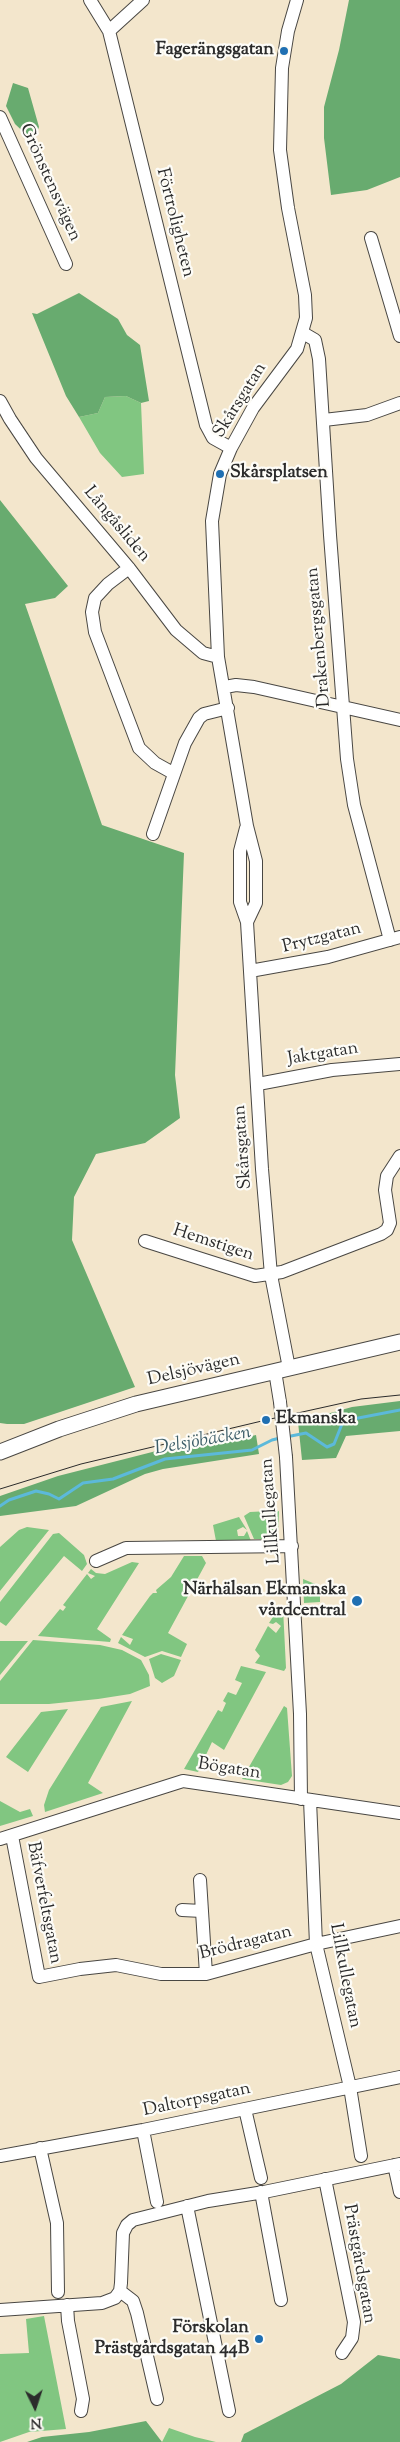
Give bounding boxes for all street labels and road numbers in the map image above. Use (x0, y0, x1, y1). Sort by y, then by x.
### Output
street label: Grönstensvägen (13, 121, 85, 245)
street label: Förtroligheten (150, 166, 198, 280)
street label: Skårsgatan (209, 359, 273, 443)
street label: Långåsliden (78, 483, 154, 567)
street label: Drakenbergsgatan (303, 566, 337, 708)
street label: Prytzgatan (280, 919, 364, 959)
street label: Jaktgatan (286, 1039, 360, 1071)
street label: Skårsgatan (230, 1104, 258, 1190)
street label: Hemstigen (170, 1221, 256, 1267)
street label: Delsjövägen (146, 1350, 242, 1392)
street label: Lillkullegatan (258, 1457, 286, 1565)
street label: Bögatan (196, 1754, 262, 1786)
street label: Bäfverfeltsgatan (21, 1840, 65, 1966)
street label: Brödragatan (197, 1922, 295, 1966)
street label: Lillkullegatan (323, 1922, 365, 2030)
street label: Daltorpsgatan (141, 2079, 253, 2123)
street label: Prästgårdsgatan (337, 2203, 379, 2325)

